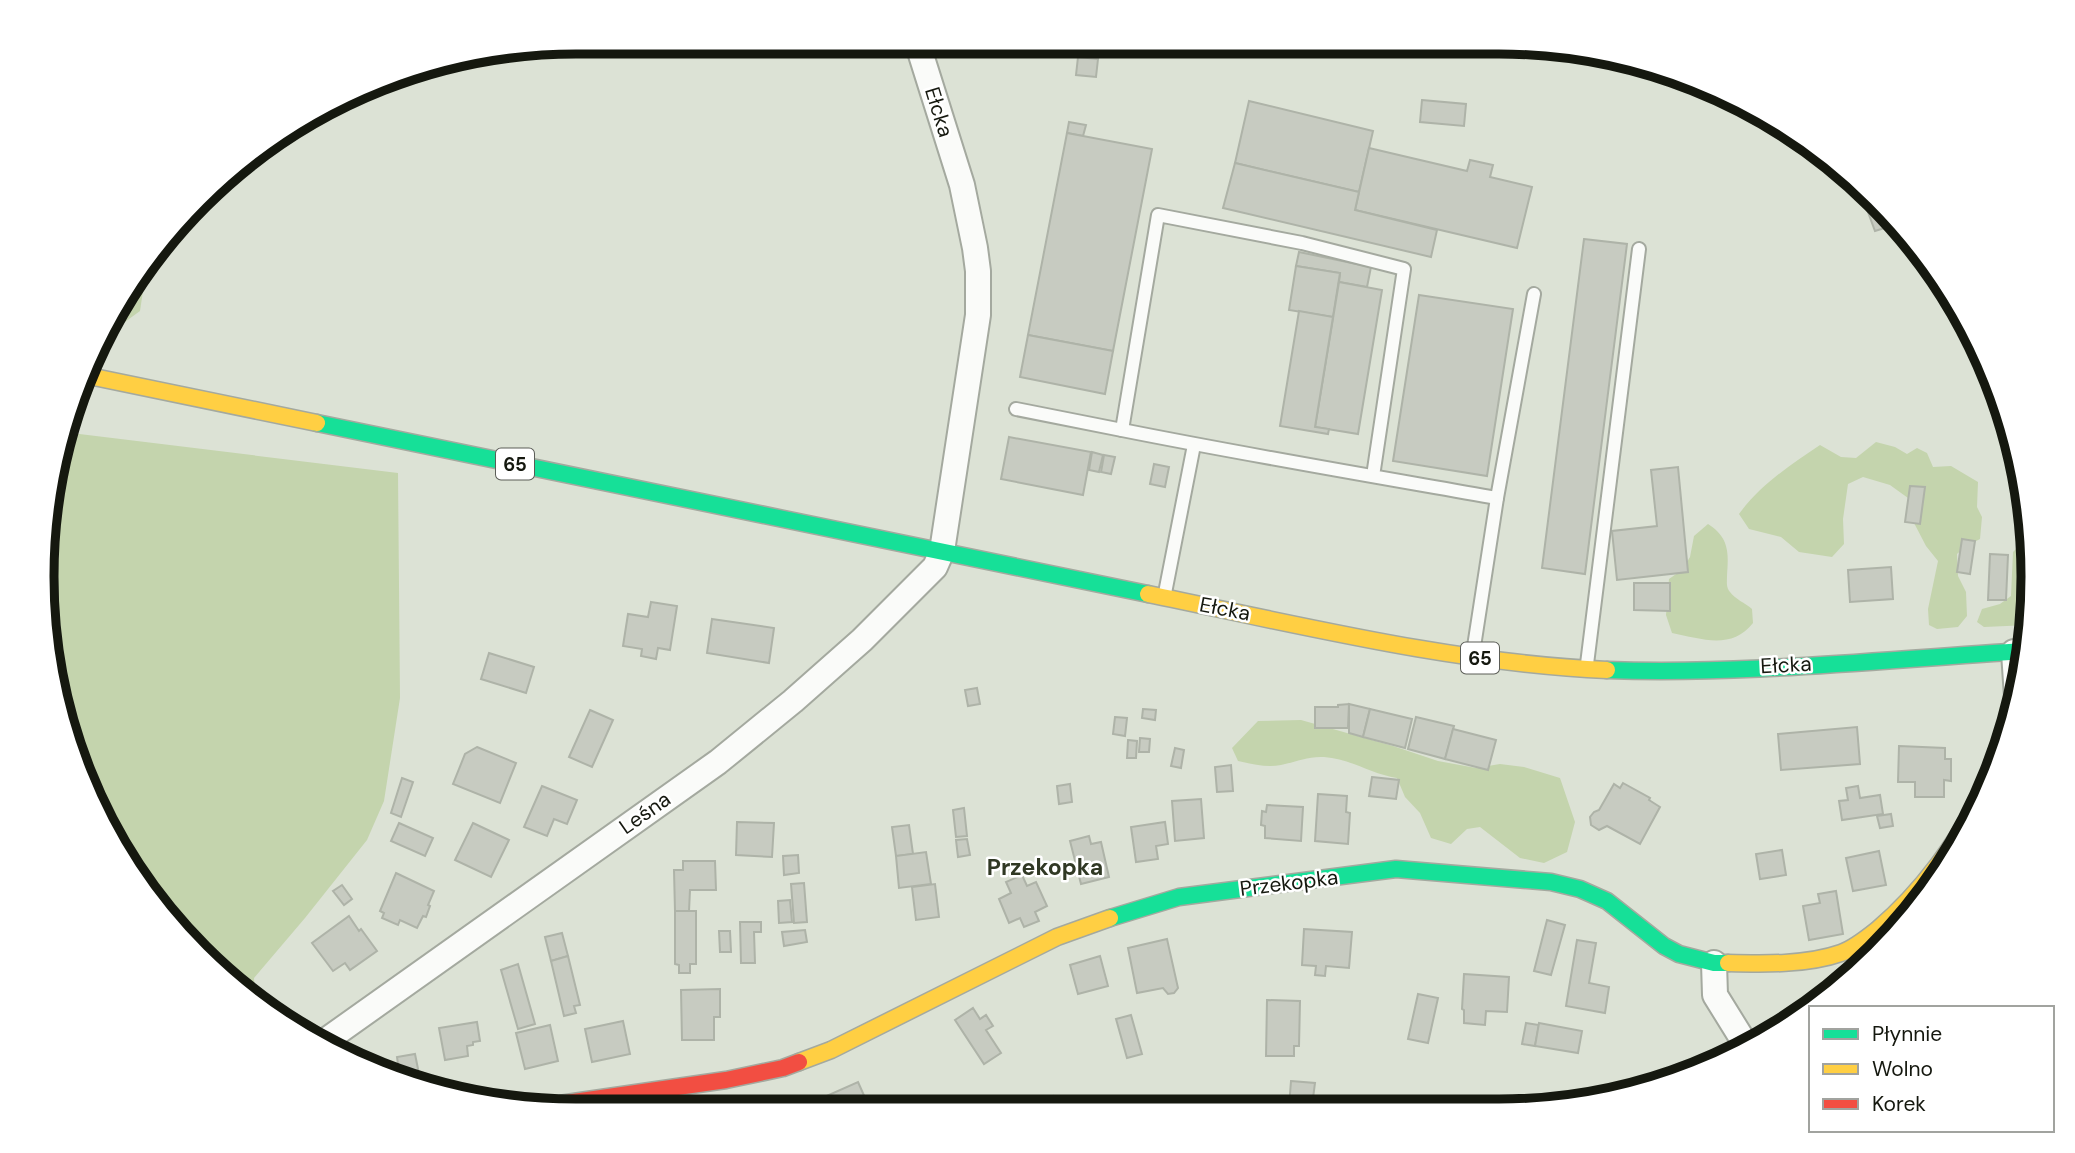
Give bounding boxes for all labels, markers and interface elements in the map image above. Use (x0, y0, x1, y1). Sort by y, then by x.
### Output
street label: Ełcka (918, 83, 960, 141)
road number: 65 (496, 449, 534, 480)
street label: Ełcka (1197, 590, 1253, 628)
road number: 65 (1461, 642, 1499, 674)
street label: Ełcka (1760, 650, 1812, 680)
street label: Leśna (614, 785, 676, 841)
district label: Przekopka (987, 852, 1103, 882)
street label: Przekopka (1238, 863, 1340, 903)
legend (1809, 1006, 2054, 1132)
text: Płynnie (1872, 1020, 1942, 1048)
text: Wolno (1872, 1055, 1933, 1083)
text: Korek (1872, 1090, 1926, 1118)

